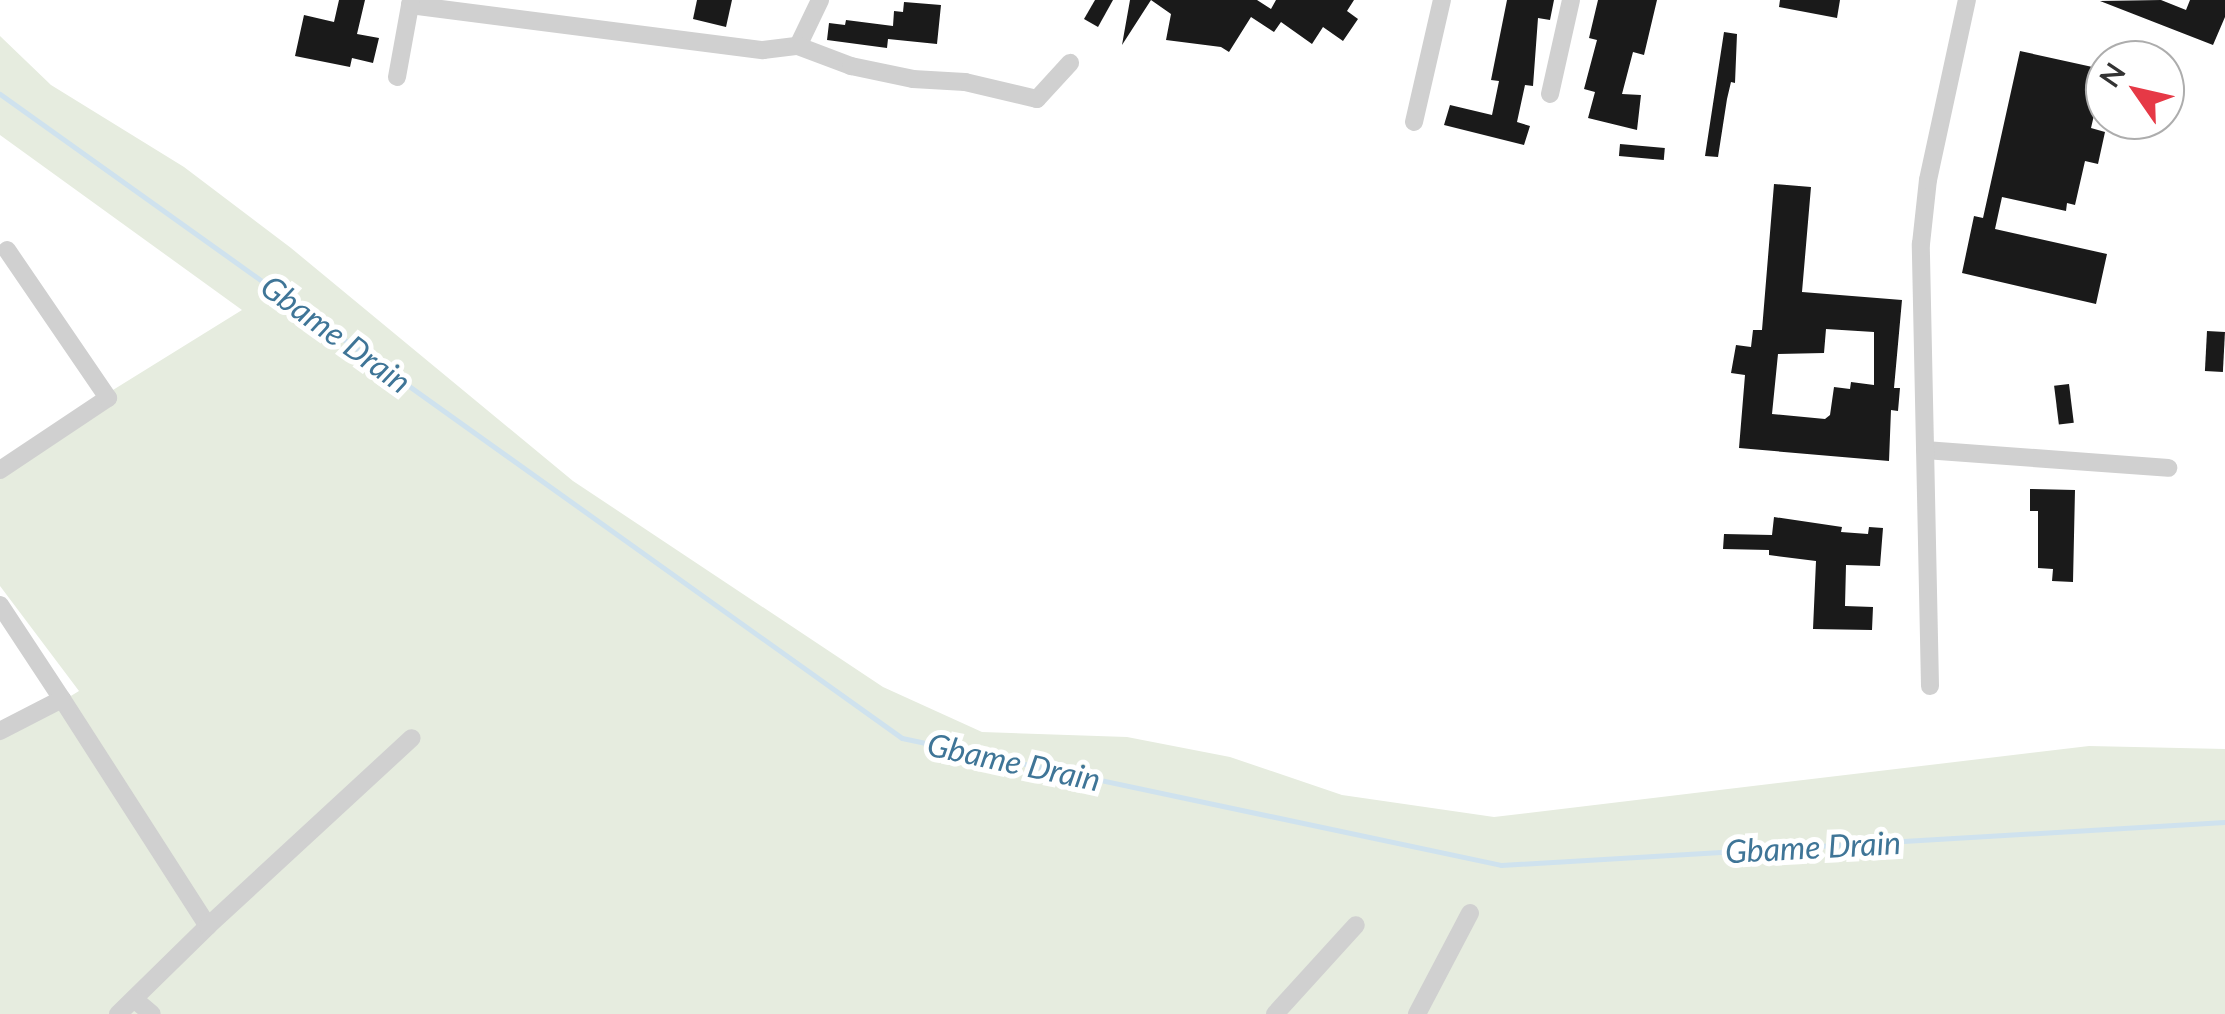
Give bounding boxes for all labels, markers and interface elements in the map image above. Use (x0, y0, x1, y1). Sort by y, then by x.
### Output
north arrow (2085, 40, 2185, 140)
text: N (2092, 56, 2132, 93)
water label: Gbame Drain (254, 267, 418, 401)
water label: Gbame Drain (924, 725, 1104, 799)
water label: Gbame Drain (1724, 823, 1902, 871)

